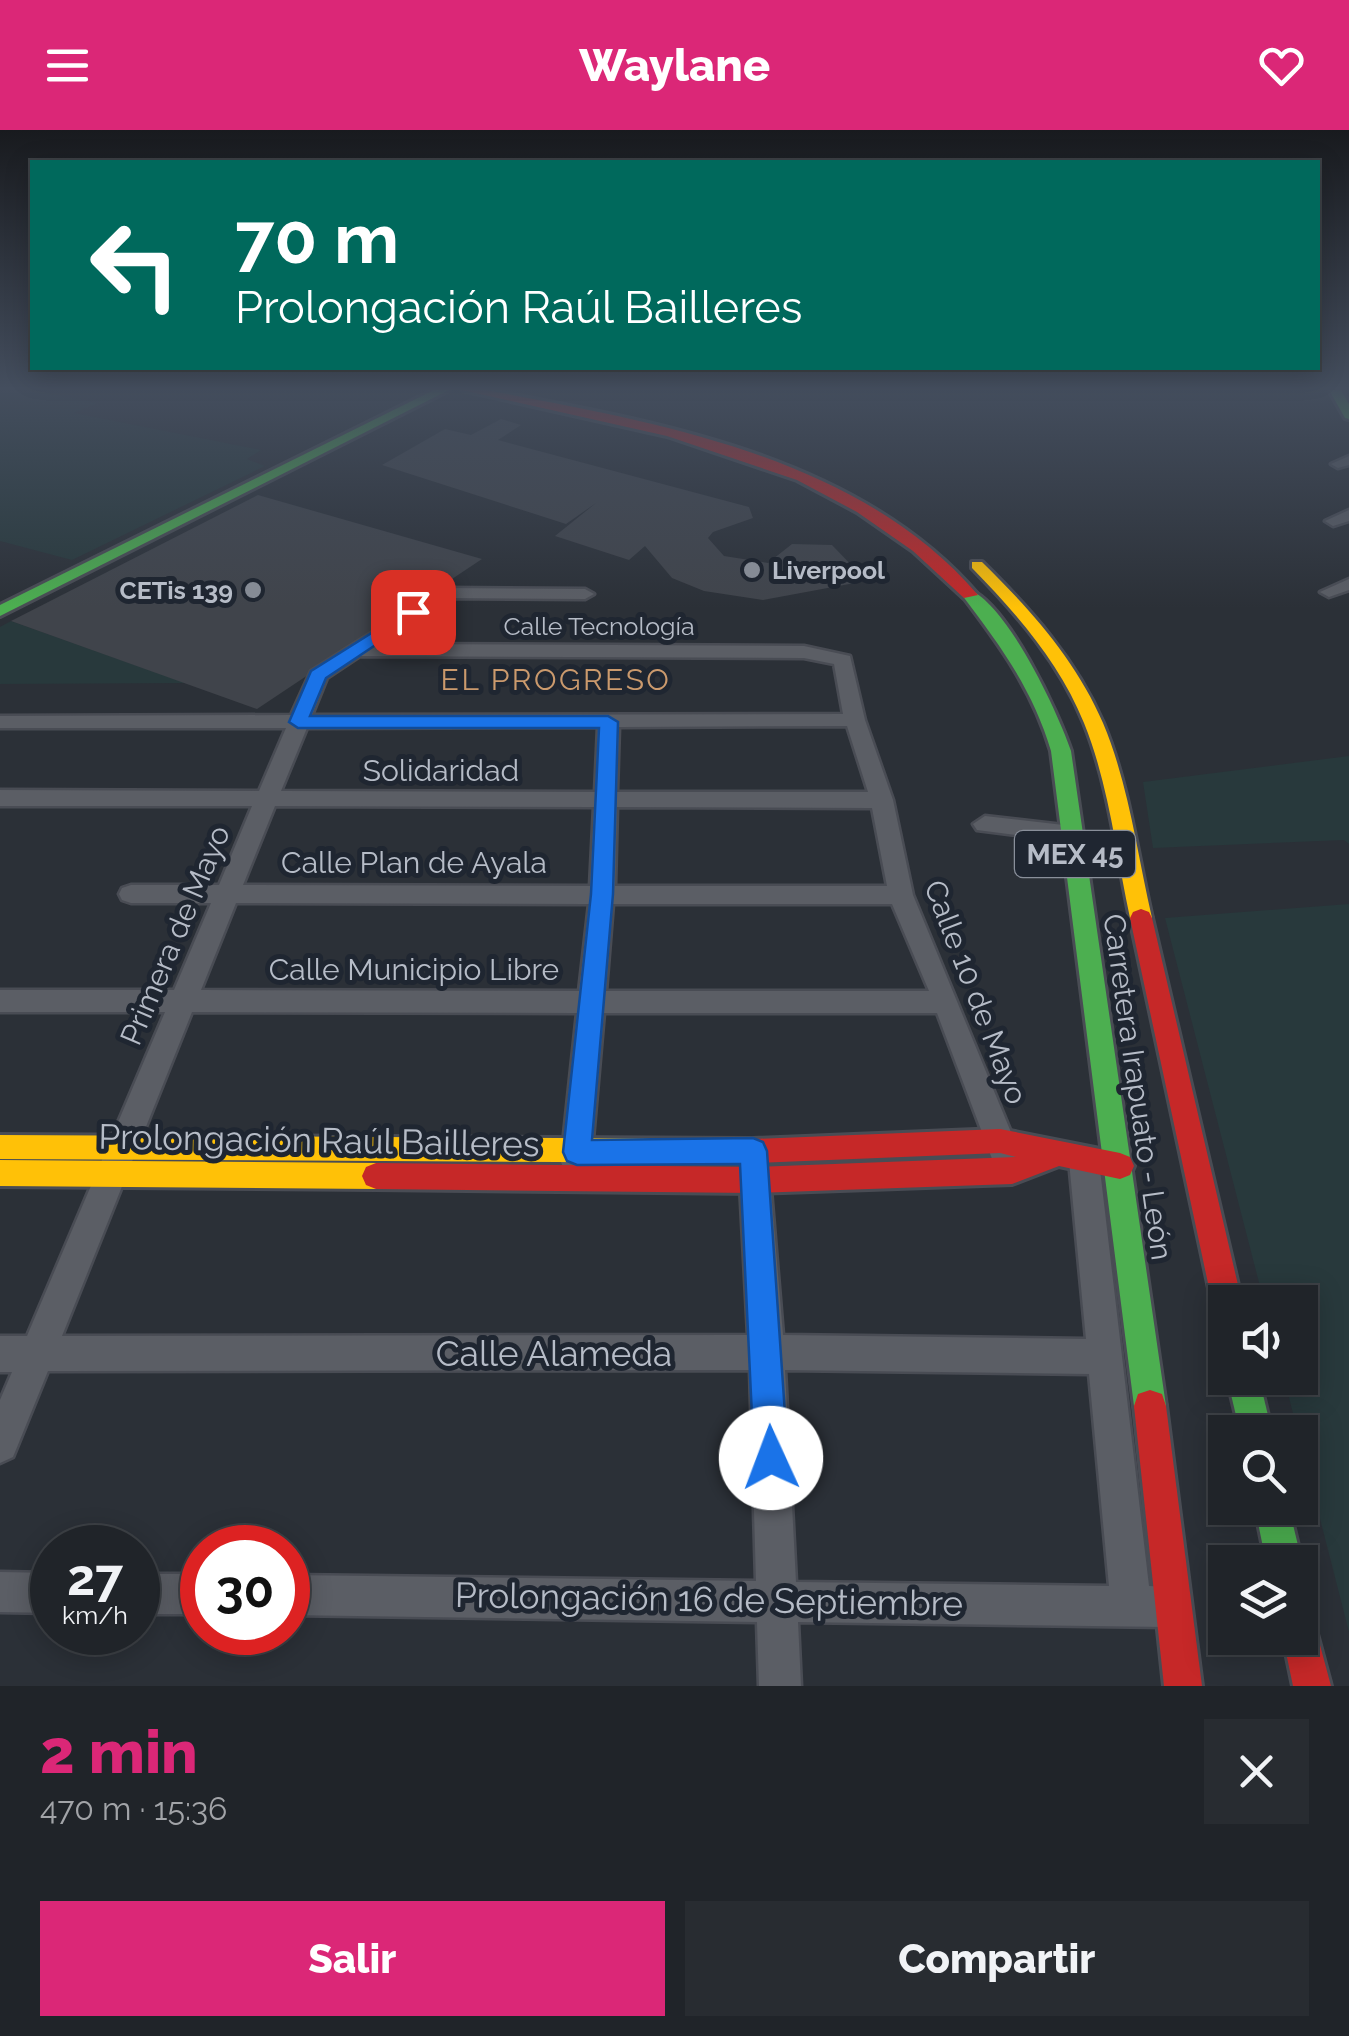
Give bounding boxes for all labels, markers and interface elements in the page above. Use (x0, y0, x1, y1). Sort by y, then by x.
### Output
icon: menu (40, 38, 95, 93)
icon: heart (1254, 38, 1309, 93)
text: Waylane (579, 39, 770, 92)
text: 70 m (235, 197, 399, 279)
icon: left (70, 200, 200, 330)
text: Prolongación Raúl Bailleres (235, 281, 803, 334)
place label: Liverpool (772, 555, 885, 585)
marker: Liverpool (741, 559, 763, 581)
pin (371, 570, 456, 655)
place label: CETis 139 (120, 575, 233, 605)
marker: CETis 139 (242, 579, 264, 601)
icon: arrive (386, 585, 441, 640)
street label: Calle Tecnología (503, 611, 695, 641)
district label: EL PROGRESO (441, 662, 671, 697)
street label: Solidaridad (363, 753, 519, 788)
street label: Primera de Mayo (113, 820, 237, 1050)
road number: MEX 45 (1015, 831, 1135, 877)
street label: Calle Plan de Ayala (281, 845, 547, 880)
street label: Calle 10 de Mayo (917, 875, 1035, 1109)
street label: Carretera Irapuato - León (1096, 912, 1180, 1262)
street label: Calle Municipio Libre (269, 952, 559, 987)
street label: Prolongación Raúl Bailleres (98, 1116, 540, 1164)
map controls (1208, 1285, 1318, 1655)
button: sound (1208, 1285, 1318, 1395)
street label: Calle Alameda (436, 1333, 672, 1374)
position arrow (719, 1406, 823, 1510)
button: search (1208, 1415, 1318, 1525)
speed limit sign: 30 (180, 1525, 310, 1655)
button: layers (1208, 1545, 1318, 1655)
text: 27 (67, 1548, 123, 1607)
street label: Prolongación 16 de Septiembre (455, 1574, 963, 1624)
text: km/h (62, 1600, 128, 1630)
text: 2 min (40, 1717, 198, 1787)
button: close (1204, 1719, 1309, 1824)
text: 470 m · 15:36 (40, 1790, 227, 1827)
button: Salir (40, 1901, 665, 2016)
button: Compartir (685, 1901, 1309, 2016)

